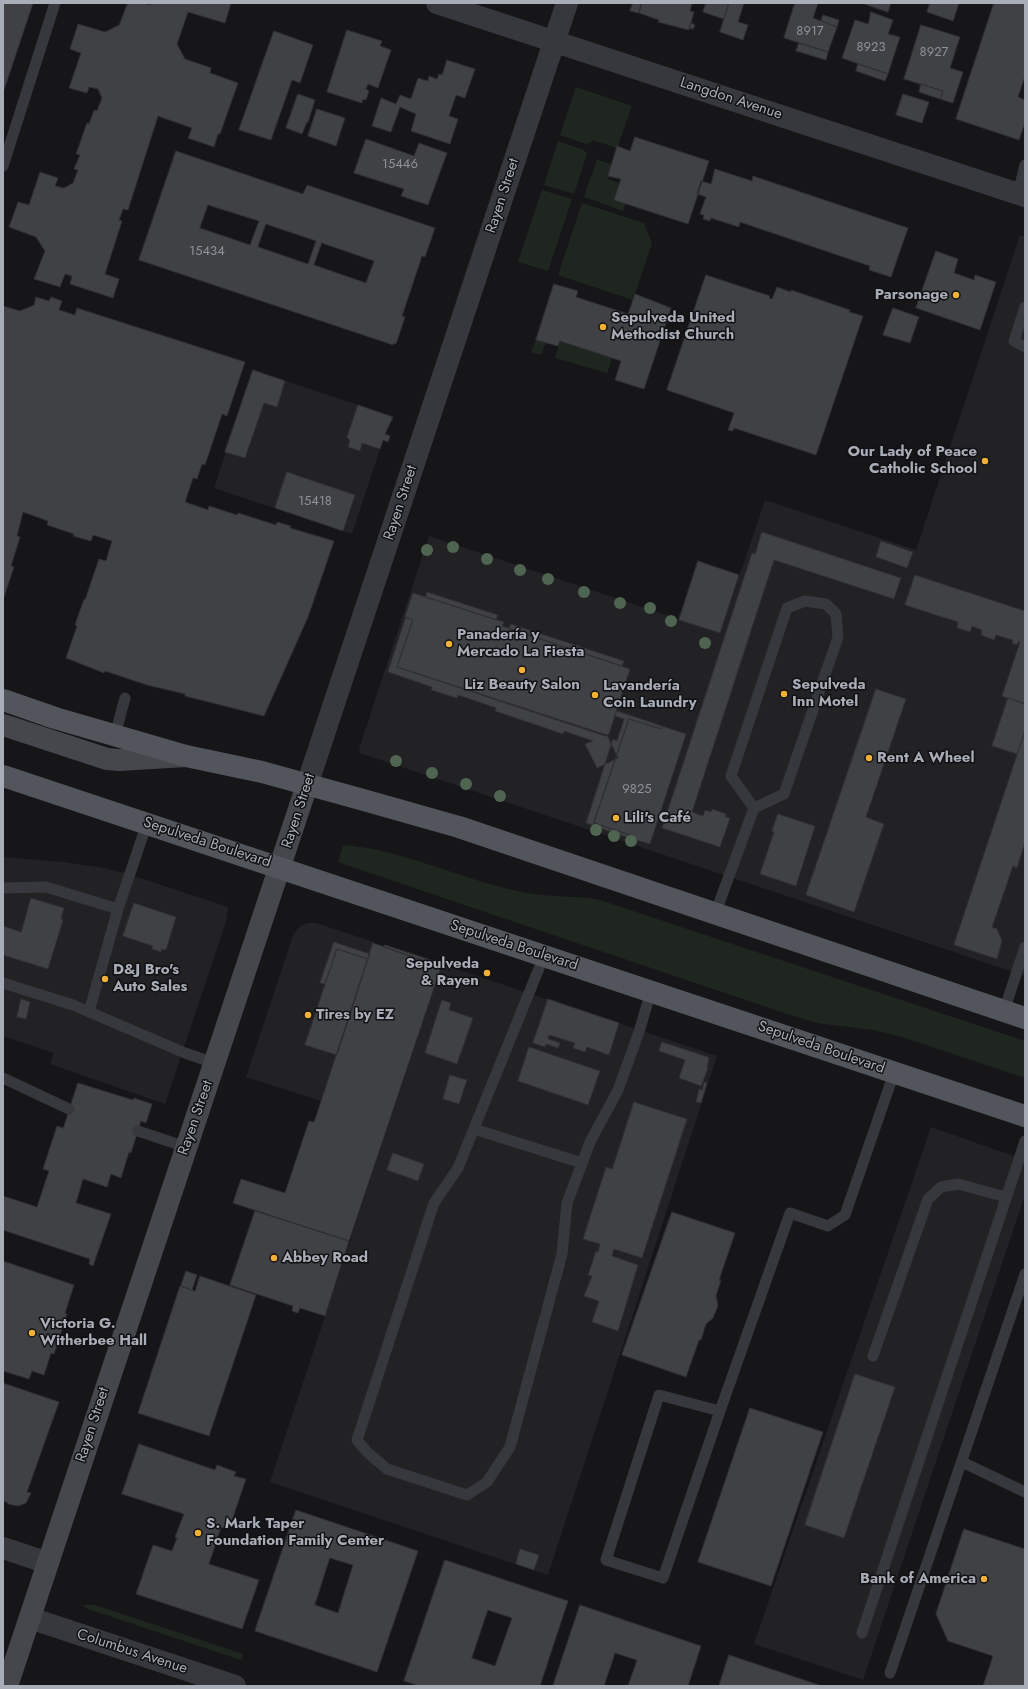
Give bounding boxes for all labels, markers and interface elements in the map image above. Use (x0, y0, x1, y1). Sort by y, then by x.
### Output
house number: 8917 (796, 24, 824, 40)
house number: 8923 (856, 40, 886, 56)
house number: 8927 (920, 45, 948, 61)
street label: Langdon Avenue (678, 74, 784, 124)
street label: Rayen Street (482, 156, 524, 236)
house number: 15446 (382, 157, 418, 173)
house number: 15434 (189, 244, 225, 260)
place label: Parsonage (875, 286, 948, 304)
marker: Parsonage (951, 290, 961, 300)
place label: Sepulveda United Methodist Church (611, 309, 735, 344)
marker: Sepulveda United Methodist Church (598, 322, 608, 332)
place label: Our Lady of Peace Catholic School (848, 443, 977, 478)
marker: Our Lady of Peace Catholic School (980, 456, 990, 466)
street label: Rayen Street (380, 463, 422, 543)
house number: 15418 (298, 494, 332, 510)
place label: Panadería y Mercado La Fiesta (457, 626, 584, 661)
marker: Panadería y Mercado La Fiesta (444, 639, 454, 649)
marker: Liz Beauty Salon (517, 665, 527, 675)
place label: Liz Beauty Salon (464, 676, 580, 694)
place label: Sepulveda Inn Motel (792, 676, 866, 711)
place label: Lavandería Coin Laundry (603, 677, 697, 712)
marker: Sepulveda Inn Motel (779, 689, 789, 699)
marker: Lavandería Coin Laundry (590, 690, 600, 700)
place label: Rent A Wheel (877, 749, 974, 767)
marker: Rent A Wheel (864, 753, 874, 763)
street label: Rayen Street (278, 771, 320, 851)
house number: 9825 (622, 782, 652, 798)
place label: Lili's Café (624, 809, 691, 827)
marker: Lili's Café (611, 813, 621, 823)
street label: Sepulveda Boulevard (141, 814, 273, 872)
street label: Sepulveda Boulevard (448, 917, 580, 975)
place label: Sepulveda & Rayen (405, 955, 479, 990)
place label: D&J Bro's Auto Sales (113, 961, 187, 996)
marker: Sepulveda & Rayen (482, 968, 492, 978)
marker: D&J Bro's Auto Sales (100, 974, 110, 984)
place label: Tires by EZ (316, 1006, 394, 1024)
marker: Tires by EZ (303, 1010, 313, 1020)
street label: Sepulveda Boulevard (755, 1018, 887, 1078)
street label: Rayen Street (175, 1078, 217, 1158)
place label: Abbey Road (282, 1249, 368, 1267)
marker: Abbey Road (269, 1253, 279, 1263)
place label: Victoria G. Witherbee Hall (40, 1315, 147, 1350)
marker: Victoria G. Witherbee Hall (27, 1328, 37, 1338)
street label: Rayen Street (72, 1385, 114, 1465)
place label: S. Mark Taper Foundation Family Center (206, 1515, 384, 1550)
marker: S. Mark Taper Foundation Family Center (193, 1528, 203, 1538)
place label: Bank of America (860, 1570, 976, 1588)
marker: Bank of America (979, 1574, 989, 1584)
street label: Columbus Avenue (74, 1626, 190, 1678)

